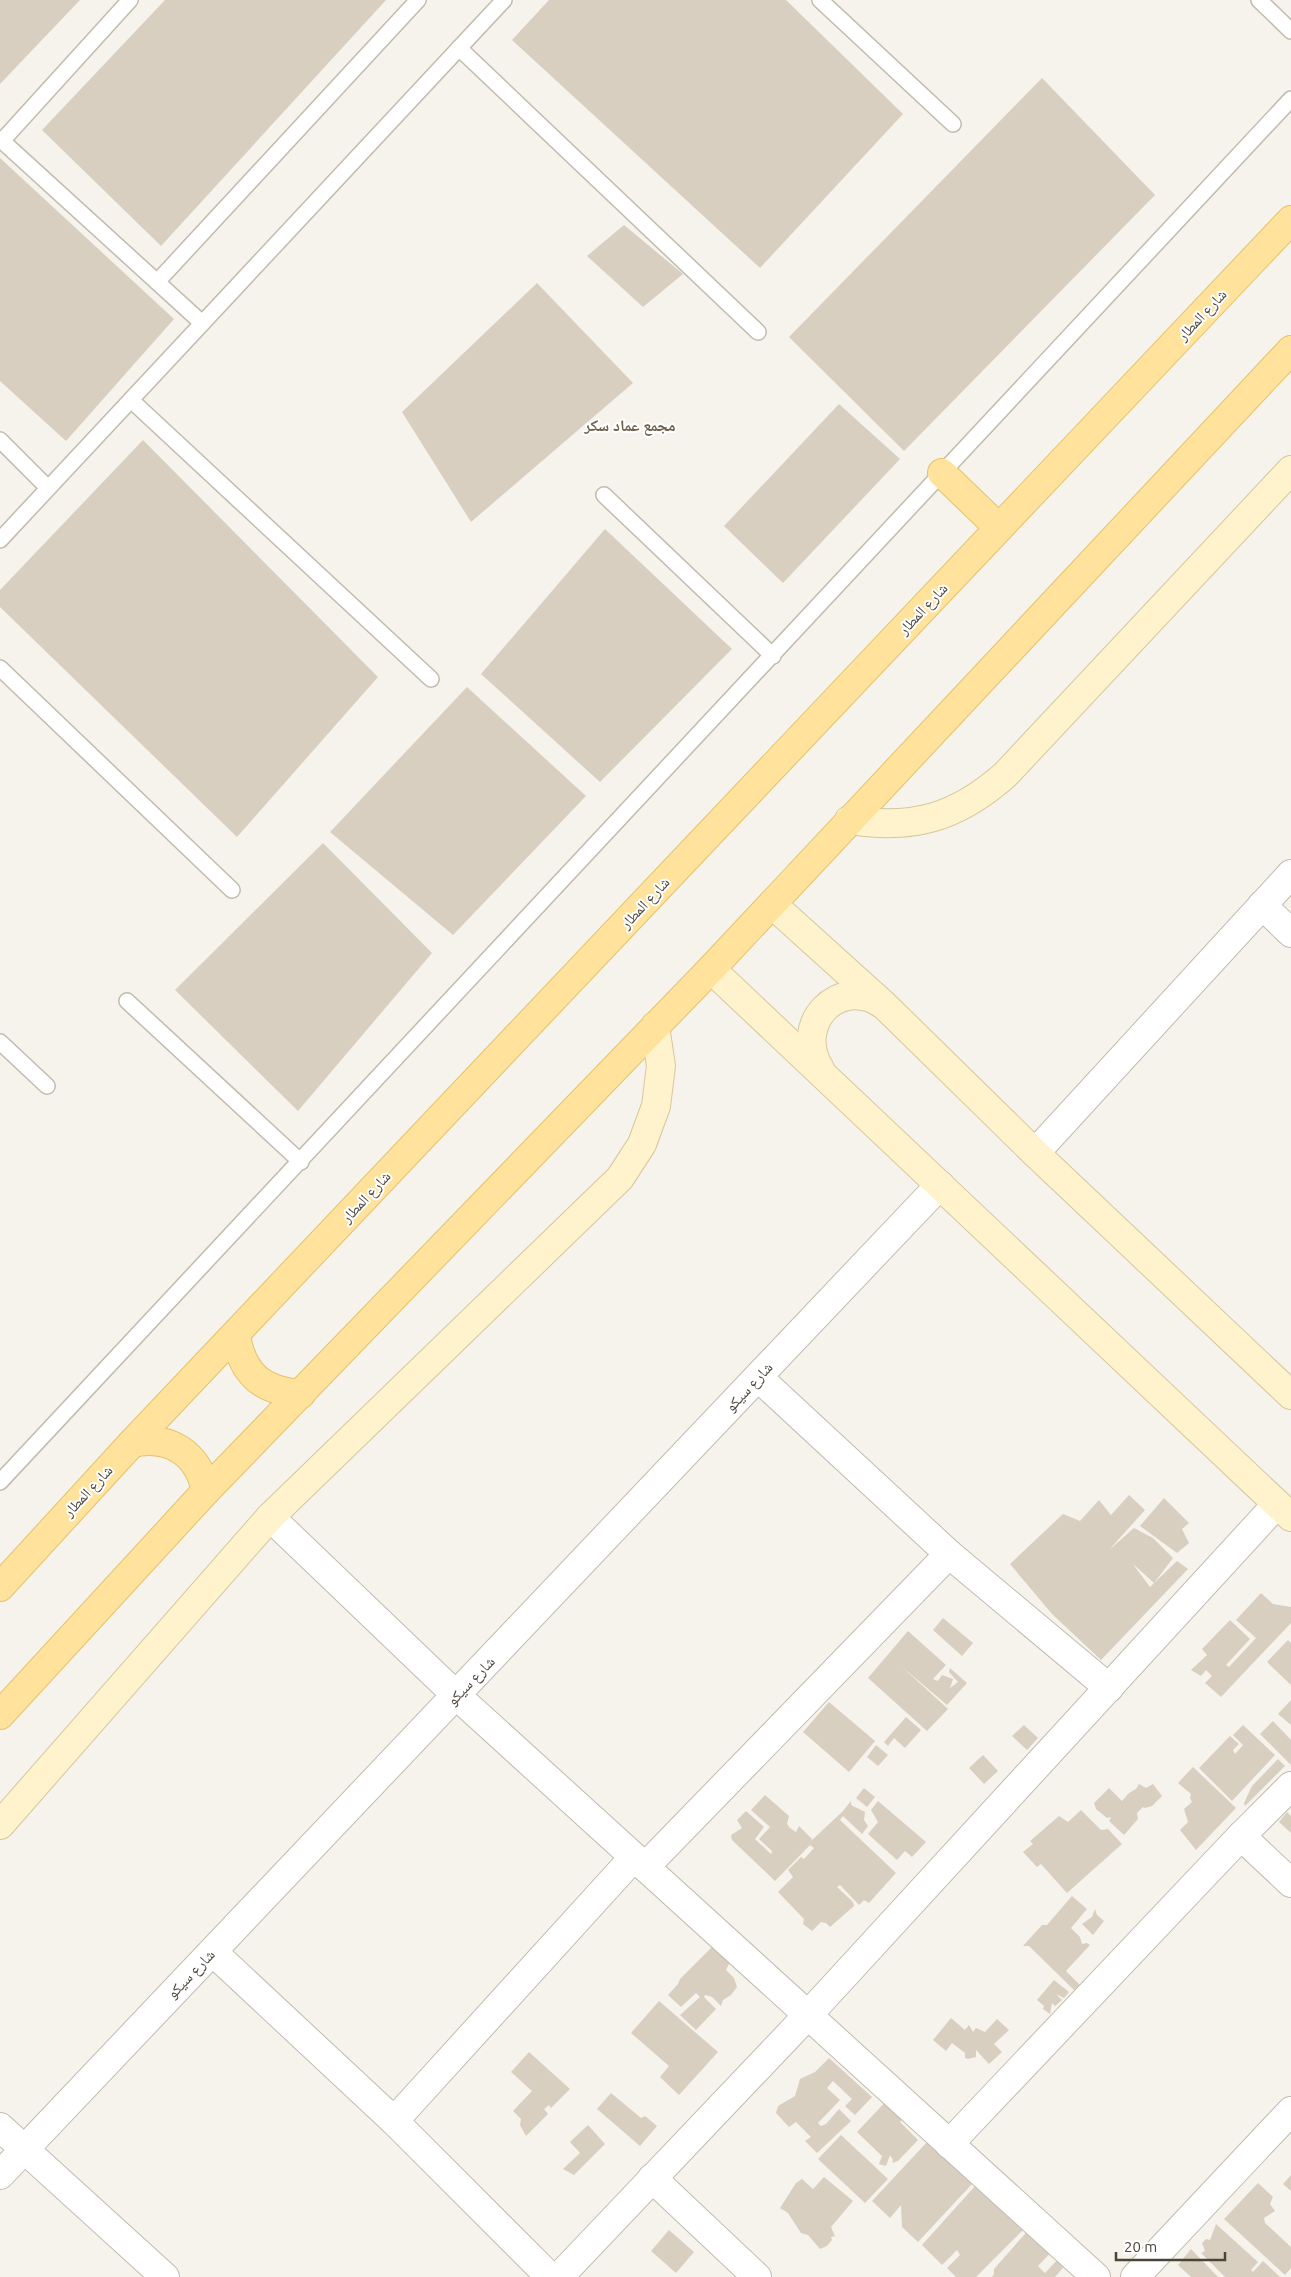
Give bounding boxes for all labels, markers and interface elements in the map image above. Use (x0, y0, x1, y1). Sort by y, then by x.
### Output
street label: شارع المطار (1173, 285, 1231, 346)
district label: مجمع عماد سكر (583, 416, 676, 436)
street label: شارع المطار (894, 579, 952, 640)
street label: شارع المطار (616, 873, 674, 934)
street label: شارع المطار (337, 1167, 395, 1228)
street label: شارع سيكو (722, 1358, 777, 1416)
street label: شارع المطار (59, 1461, 117, 1522)
street label: شارع سيكو (443, 1653, 500, 1710)
street label: شارع سيكو (163, 1946, 220, 2003)
scale bar (1116, 2230, 1225, 2262)
text: 20 m (1124, 2238, 1157, 2255)

